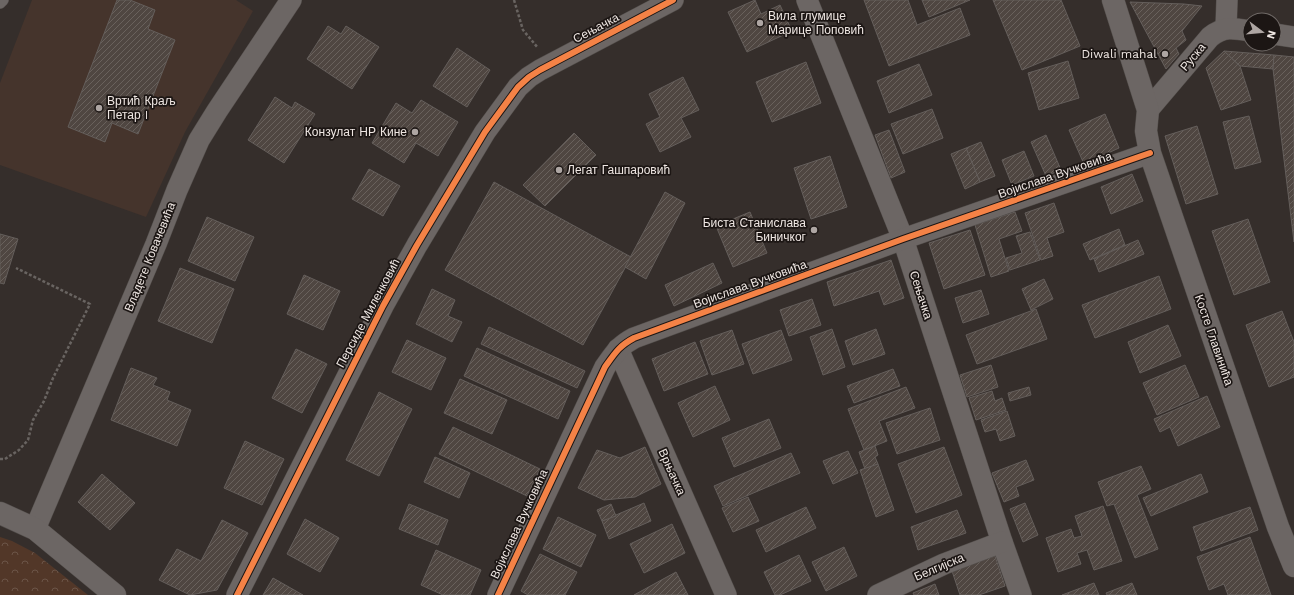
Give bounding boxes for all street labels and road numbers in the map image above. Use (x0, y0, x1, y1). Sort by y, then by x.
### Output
street label: Сењачка (571, 10, 622, 46)
street label: Руска (1177, 40, 1209, 74)
street label: Војислава Вучковића (996, 149, 1114, 201)
street label: Владете Ковачевића (122, 200, 178, 314)
street label: Персиде Миленковић (333, 256, 403, 370)
street label: Војислава Вучковића (692, 257, 809, 311)
street label: Сењачка (907, 269, 935, 321)
street label: Косте Главинића (1192, 293, 1236, 388)
street label: Врњачка (656, 447, 689, 498)
street label: Војислава Вучковића (487, 467, 551, 581)
street label: Белгијска (912, 550, 966, 584)

